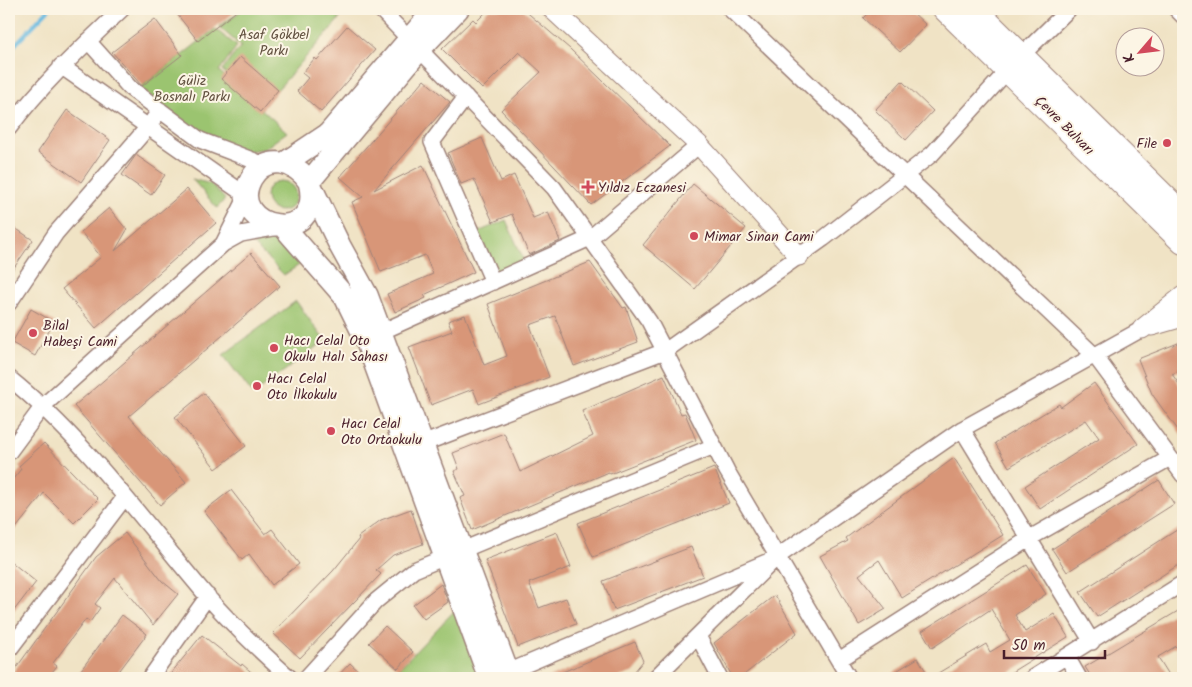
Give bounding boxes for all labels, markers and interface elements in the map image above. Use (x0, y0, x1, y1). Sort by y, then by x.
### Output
park label: Asaf Gökbel Parkı (239, 24, 310, 62)
north arrow (1114, 28, 1164, 78)
text: K (1117, 48, 1141, 67)
park label: Güliz Bosnalı Parkı (154, 70, 231, 108)
street label: Çevre Bulvarı (1029, 91, 1100, 161)
place label: File (1137, 133, 1158, 155)
marker: File (1161, 137, 1173, 149)
place label: Yıldız Eczanesi (598, 177, 686, 199)
marker: Yıldız Eczanesi (582, 181, 594, 193)
place label: Mimar Sinan Cami (704, 226, 814, 248)
marker: Mimar Sinan Cami (688, 230, 700, 242)
place label: Bilal Habeşi Cami (43, 315, 118, 353)
marker: Bilal Habeşi Cami (27, 327, 39, 339)
place label: Hacı Celal Oto Okulu Halı Sahası (284, 330, 388, 368)
marker: Hacı Celal Oto Okulu Halı Sahası (268, 342, 280, 354)
place label: Hacı Celal Oto İlkokulu (267, 368, 337, 406)
marker: Hacı Celal Oto İlkokulu (251, 380, 263, 392)
place label: Hacı Celal Oto Ortaokulu (341, 413, 422, 451)
marker: Hacı Celal Oto Ortaokulu (325, 425, 337, 437)
scale bar (1004, 627, 1106, 659)
text: 50 m (1012, 634, 1046, 658)

